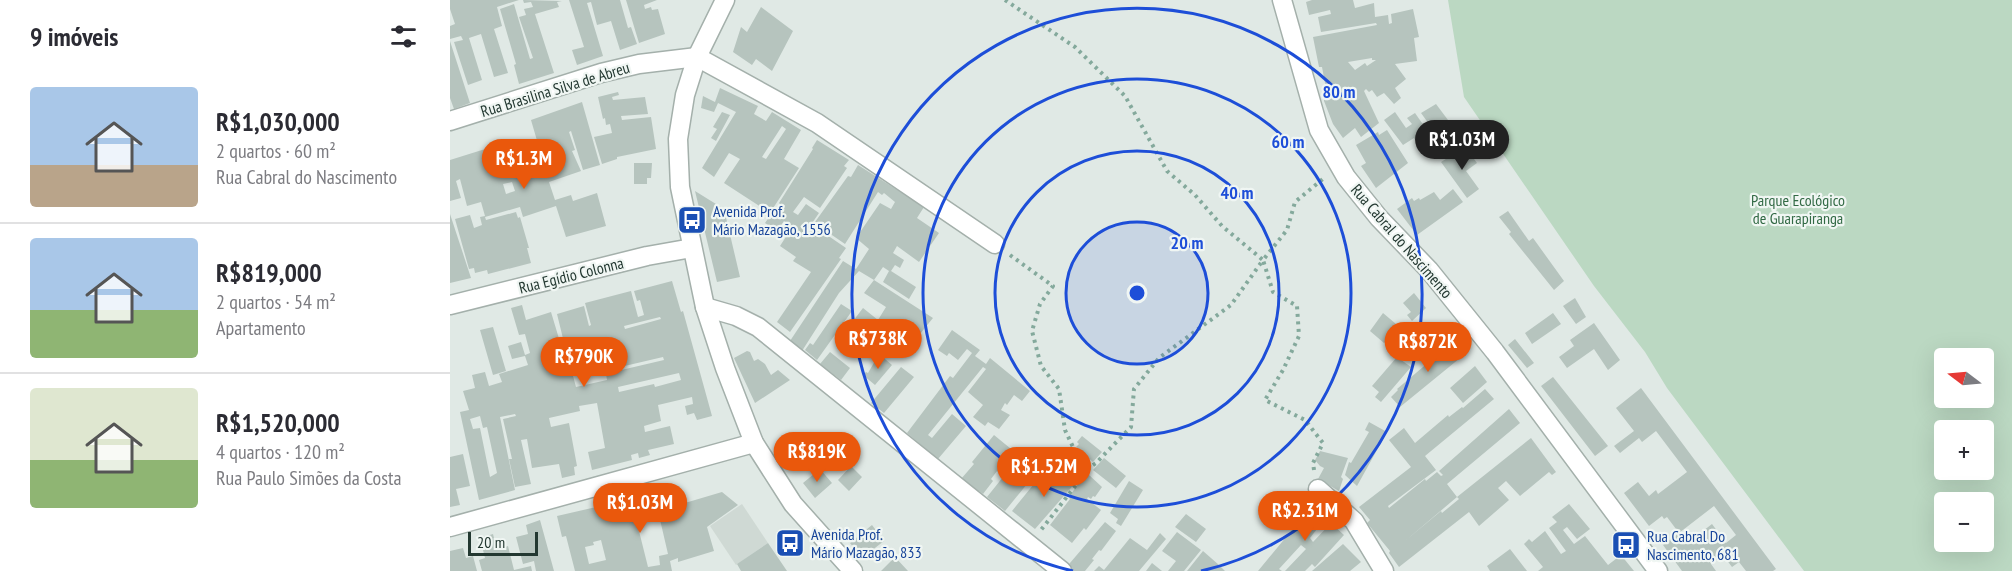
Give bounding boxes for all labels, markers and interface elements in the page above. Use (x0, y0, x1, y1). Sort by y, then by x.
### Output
text: 9 imóveis (30, 20, 118, 53)
icon: filters (387, 20, 420, 53)
street label: Rua Brasilina Silva de Abreu (478, 57, 632, 121)
text: 80 m (1323, 80, 1355, 103)
text: R$1,030,000 (216, 105, 340, 138)
icon: home (78, 111, 150, 183)
pin: R$1.03M (1407, 120, 1517, 171)
text: R$1.03M (1429, 126, 1495, 152)
text: 60 m (1272, 130, 1304, 153)
text: 2 quartos · 60 m² (216, 138, 336, 164)
pin: R$1.3M (475, 139, 573, 190)
text: R$1.3M (496, 145, 552, 171)
text: Rua Cabral do Nascimento (216, 164, 397, 190)
street label: Rua Cabral do Nascimento (1347, 180, 1457, 302)
text: 40 m (1221, 181, 1253, 204)
park label: Parque Ecológico de Guarapiranga (1751, 190, 1845, 228)
place label: Avenida Prof. Mário Mazagão, 1556 (713, 201, 831, 239)
bus stop icon: Avenida Prof. Mário Mazagão, 1556 (676, 204, 708, 236)
text: 20 m (1171, 231, 1203, 254)
street label: Rua Egídio Colonna (517, 252, 625, 298)
text: R$819,000 (216, 256, 322, 289)
icon: home (78, 262, 150, 334)
centre of rings (1127, 283, 1147, 303)
text: 2 quartos · 54 m² (216, 289, 336, 315)
text: Apartamento (216, 315, 306, 341)
pin: R$738K (829, 319, 927, 370)
pin: R$872K (1379, 322, 1477, 373)
text: R$738K (849, 325, 907, 351)
text: R$872K (1399, 328, 1457, 354)
pin: R$790K (535, 337, 633, 388)
text: R$790K (555, 343, 613, 369)
north arrow (1934, 348, 1994, 408)
map controls (1934, 348, 1994, 552)
text: R$1,520,000 (216, 406, 340, 439)
icon: home (78, 412, 150, 484)
button: + (1934, 420, 1994, 480)
pin: R$819K (768, 432, 866, 483)
text: R$819K (788, 438, 846, 464)
text: 4 quartos · 120 m² (216, 439, 345, 465)
pin: R$1.52M (989, 447, 1099, 498)
text: R$1.52M (1011, 453, 1077, 479)
text: Rua Paulo Simões da Costa (216, 465, 401, 491)
pin: R$1.03M (585, 483, 695, 534)
text: R$1.03M (607, 489, 673, 515)
pin: R$2.31M (1250, 491, 1360, 542)
button: − (1934, 492, 1994, 552)
text: R$2.31M (1272, 497, 1338, 523)
place label: Avenida Prof. Mário Mazagão, 833 (811, 524, 922, 562)
place label: Rua Cabral Do Nascimento, 681 (1647, 526, 1739, 564)
bus stop icon: Avenida Prof. Mário Mazagão, 833 (774, 527, 806, 559)
scale bar (468, 529, 538, 556)
bus stop icon: Rua Cabral Do Nascimento, 681 (1610, 529, 1642, 561)
text: 20 m (477, 532, 505, 552)

